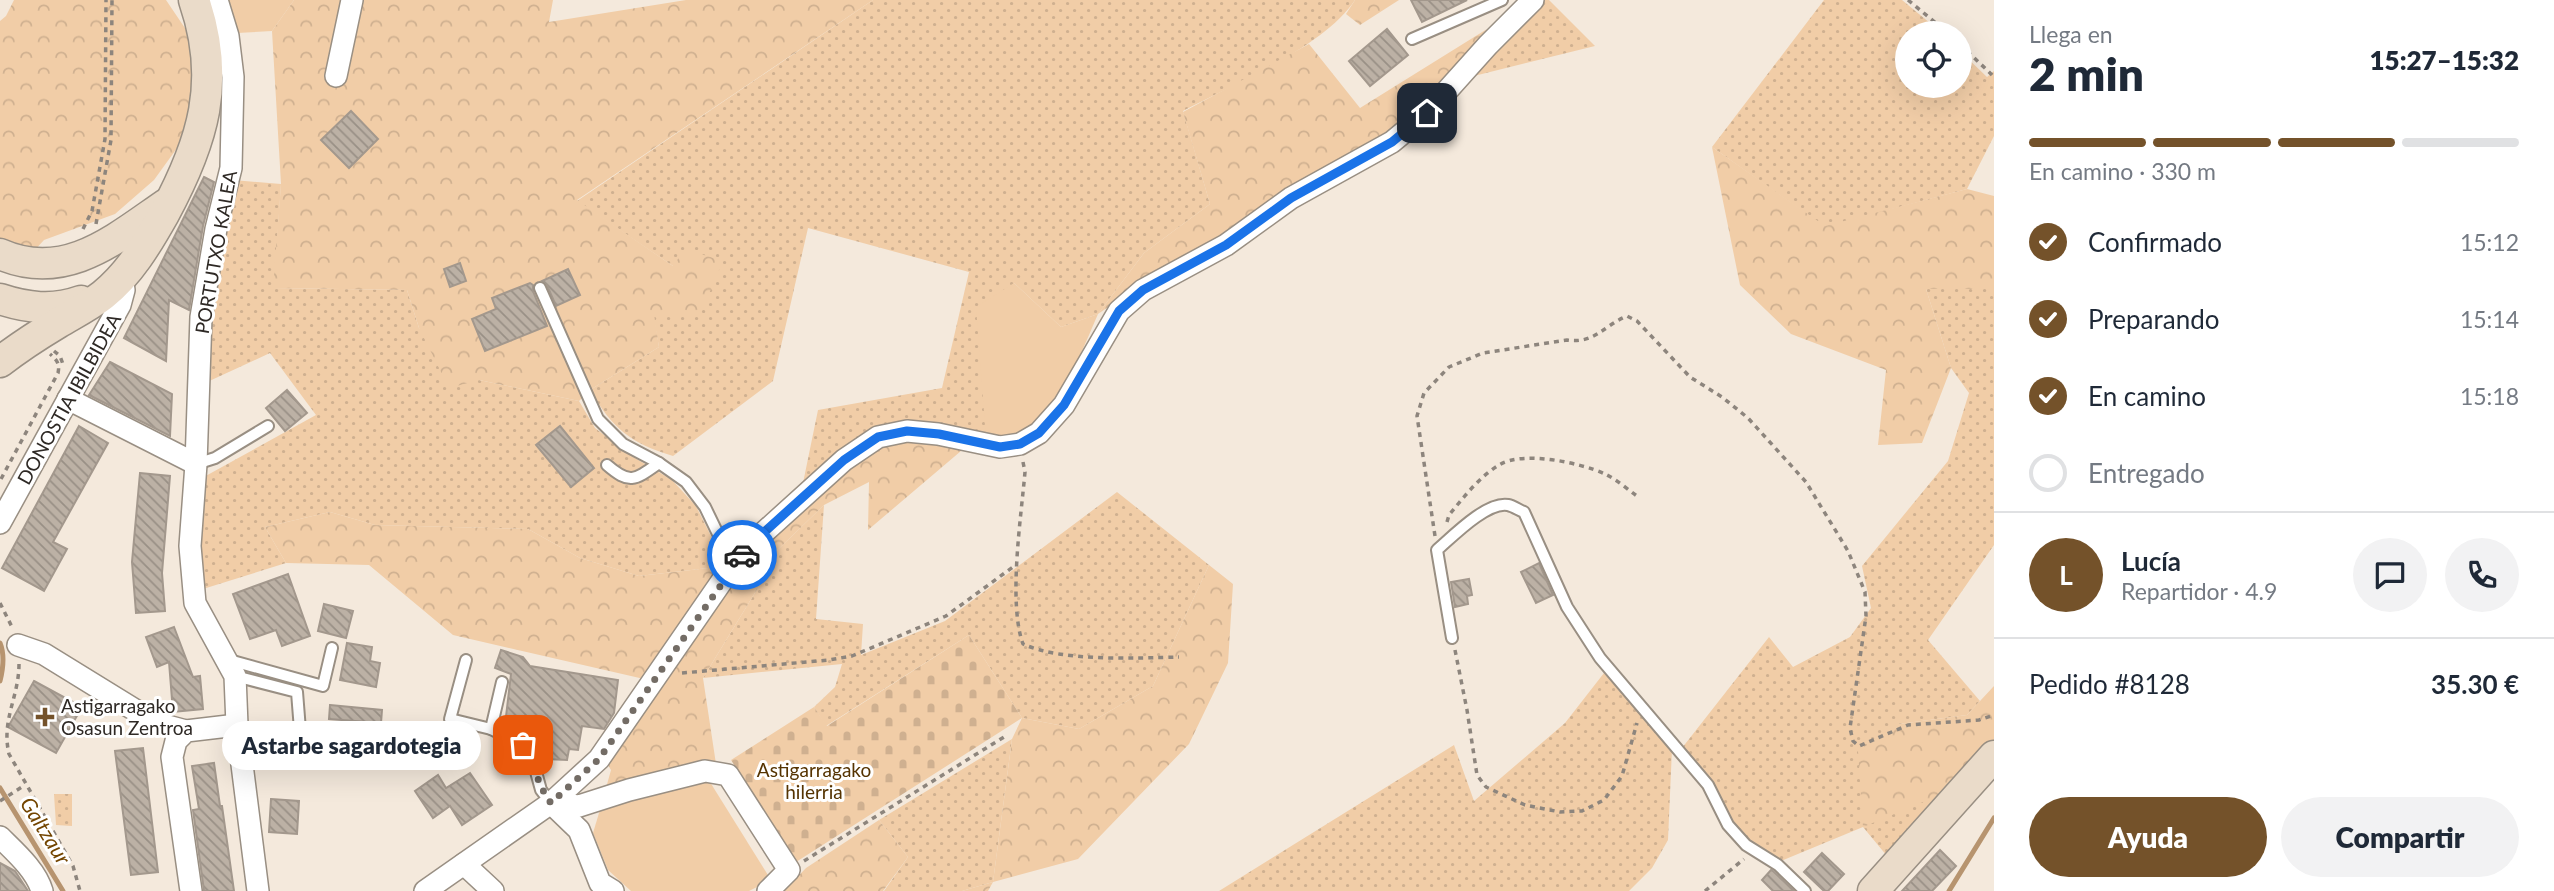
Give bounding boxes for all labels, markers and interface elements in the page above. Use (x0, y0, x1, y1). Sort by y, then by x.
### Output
text: Llega en (2029, 20, 2113, 48)
map controls (1895, 21, 1972, 98)
button: locate (1895, 21, 1972, 98)
text: 15:27–15:32 (2369, 44, 2519, 76)
text: 2 min (2029, 46, 2144, 101)
pin (1397, 83, 1457, 143)
icon: home (1408, 94, 1446, 132)
text: En camino · 330 m (2029, 157, 2216, 185)
street label: PORTUTXO KALEA (190, 168, 241, 335)
icon: check (2029, 223, 2067, 261)
text: Confirmado (2088, 226, 2222, 258)
text: 15:12 (2460, 228, 2519, 256)
icon: check (2029, 300, 2067, 338)
text: Preparando (2088, 303, 2220, 335)
text: 15:14 (2460, 305, 2519, 333)
street label: DONOSTIA IBILBIDEA (12, 309, 125, 488)
icon: check (2029, 377, 2067, 415)
text: En camino (2088, 380, 2206, 412)
text: 15:18 (2460, 382, 2519, 410)
text: Entregado (2088, 457, 2205, 489)
courier (707, 520, 777, 590)
icon: car (723, 536, 761, 574)
button: chat (2353, 538, 2427, 612)
button: phone (2445, 538, 2519, 612)
text: Lucía (2121, 545, 2181, 577)
text: L (2059, 559, 2073, 591)
text: Repartidor · 4.9 (2121, 577, 2277, 605)
text: Pedido #8128 (2029, 668, 2190, 700)
text: 35.30 € (2431, 668, 2519, 700)
place label: Astigarragako Osasun Zentroa (61, 694, 193, 739)
marker: Astigarragako Osasun Zentroa (35, 707, 55, 727)
pin (493, 715, 553, 775)
callout: Astarbe sagardotegia (222, 720, 481, 770)
icon: bag (504, 726, 542, 764)
text: Astarbe sagardotegia (242, 731, 461, 759)
park label: Astigarragako hilerria (757, 758, 871, 803)
water label: Galtzaur (16, 792, 77, 869)
button: Ayuda (2029, 797, 2267, 877)
button: Compartir (2281, 797, 2519, 877)

